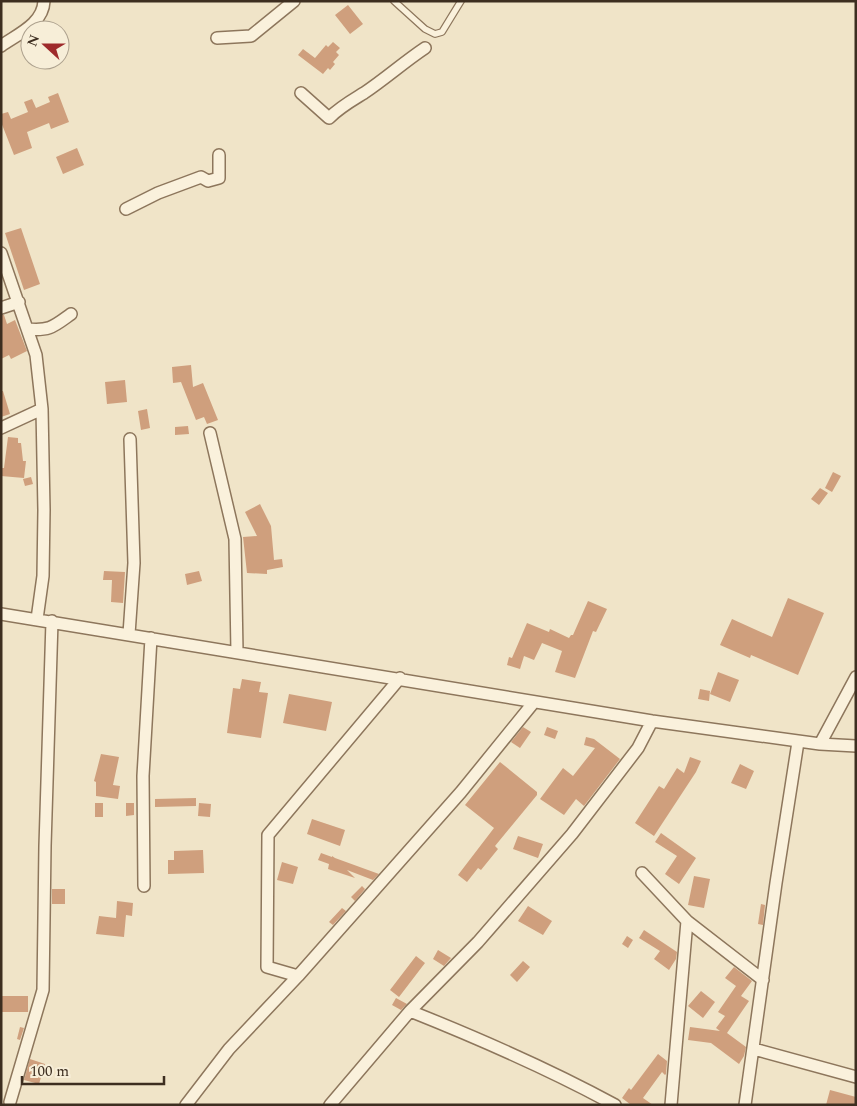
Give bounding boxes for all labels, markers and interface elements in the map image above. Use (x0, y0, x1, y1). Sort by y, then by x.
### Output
north arrow (20, 20, 70, 70)
text: N (21, 31, 45, 50)
scale bar (22, 1054, 165, 1086)
text: 100 m (30, 1060, 69, 1083)

